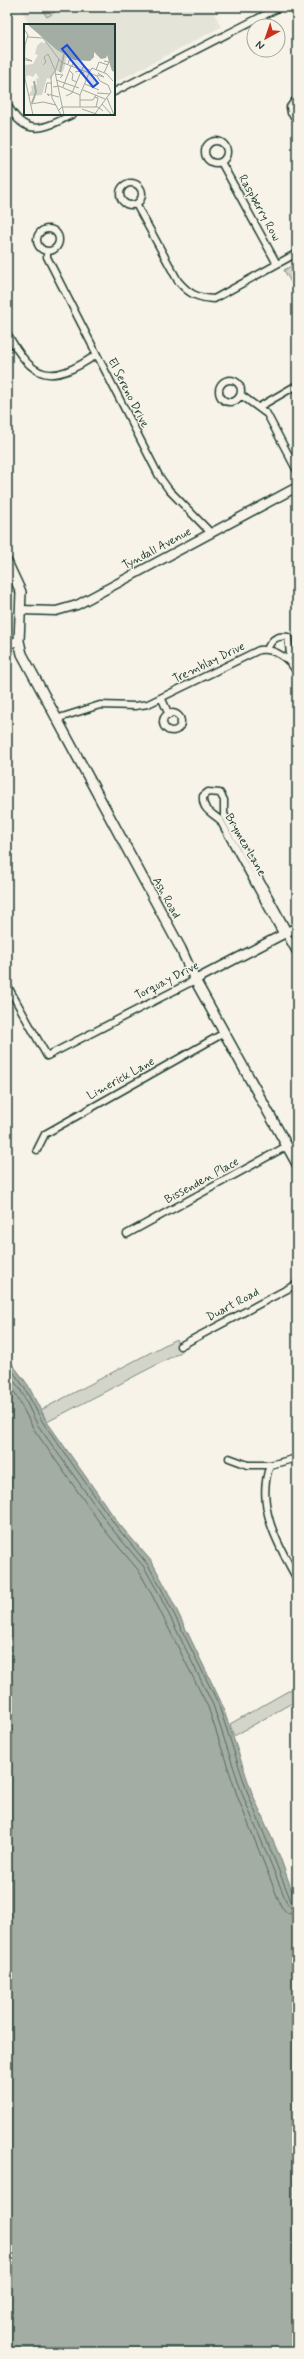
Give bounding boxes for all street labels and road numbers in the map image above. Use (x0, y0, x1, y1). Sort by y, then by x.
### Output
street label: Raspberry Row (234, 172, 284, 244)
street label: El Sereno Drive (103, 355, 153, 431)
street label: Tyndall Avenue (120, 524, 194, 574)
street label: Tremblay Drive (170, 639, 248, 687)
street label: Brymea Lane (221, 811, 269, 879)
street label: Ash Road (148, 874, 184, 922)
street label: Torquay Drive (132, 958, 202, 1004)
street label: Limerick Lane (84, 1054, 158, 1104)
street label: Bissenden Place (162, 1154, 242, 1208)
street label: Duart Road (204, 1284, 262, 1326)

